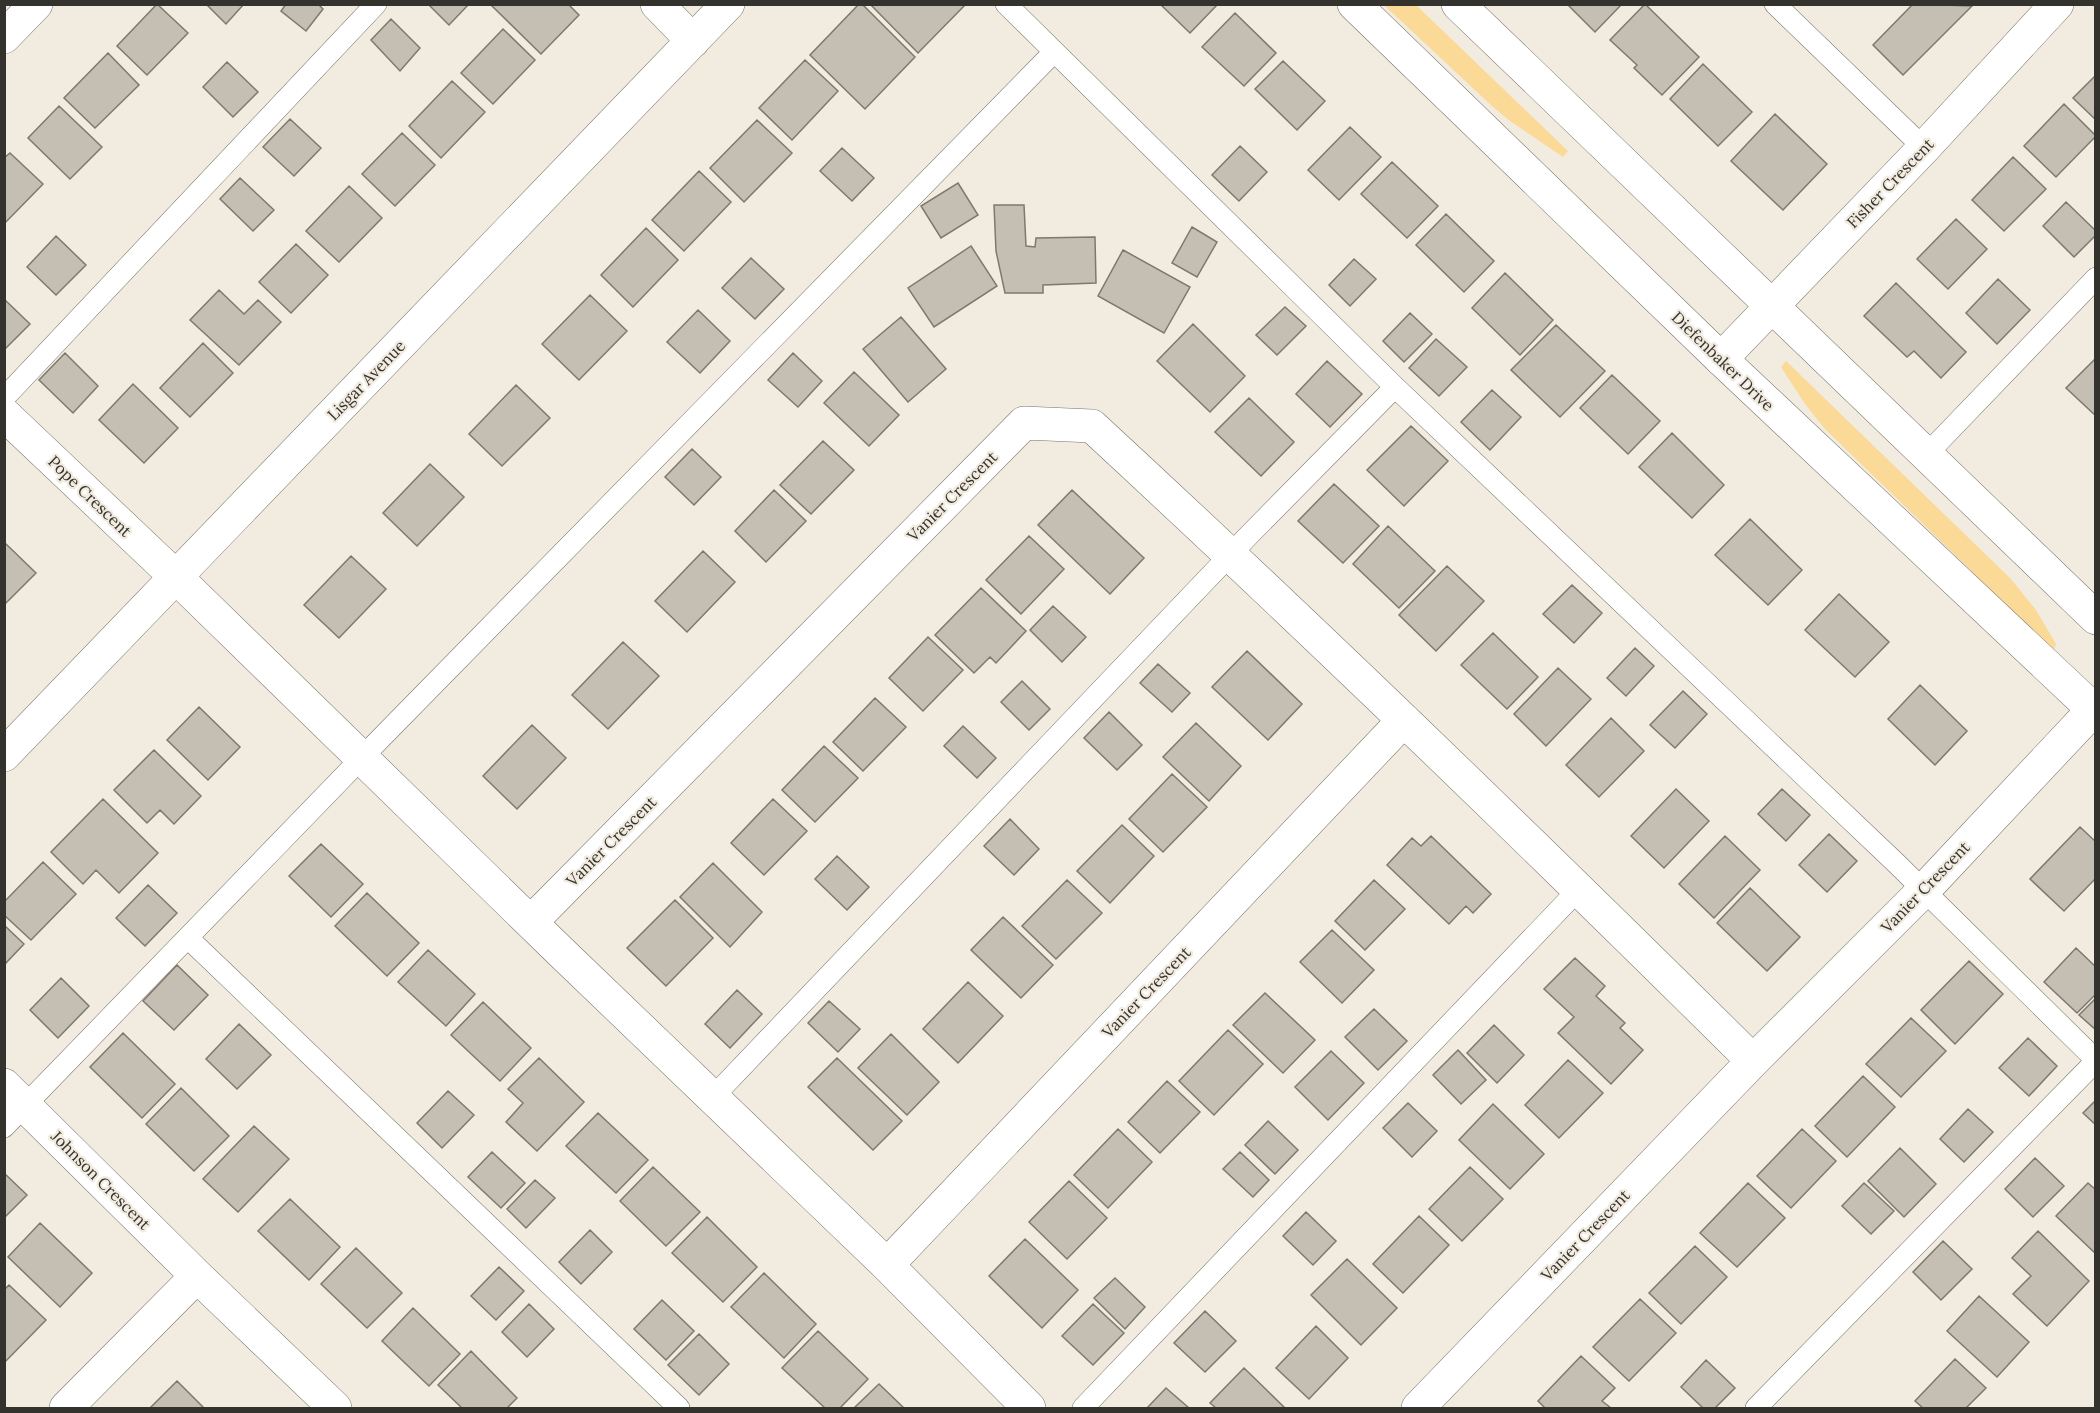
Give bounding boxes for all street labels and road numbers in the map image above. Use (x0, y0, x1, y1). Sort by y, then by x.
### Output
street label: Fisher Crescent (1842, 133, 1938, 232)
street label: Diefenbaker Drive (1668, 307, 1779, 415)
street label: Lisgar Avenue (323, 336, 409, 424)
street label: Vanier Crescent (902, 446, 1002, 546)
street label: Pope Crescent (44, 451, 136, 541)
street label: Vanier Crescent (561, 791, 661, 891)
street label: Vanier Crescent (1876, 837, 1974, 938)
street label: Vanier Crescent (1097, 942, 1195, 1043)
street label: Johnson Crescent (46, 1125, 155, 1234)
street label: Vanier Crescent (1536, 1185, 1634, 1286)

